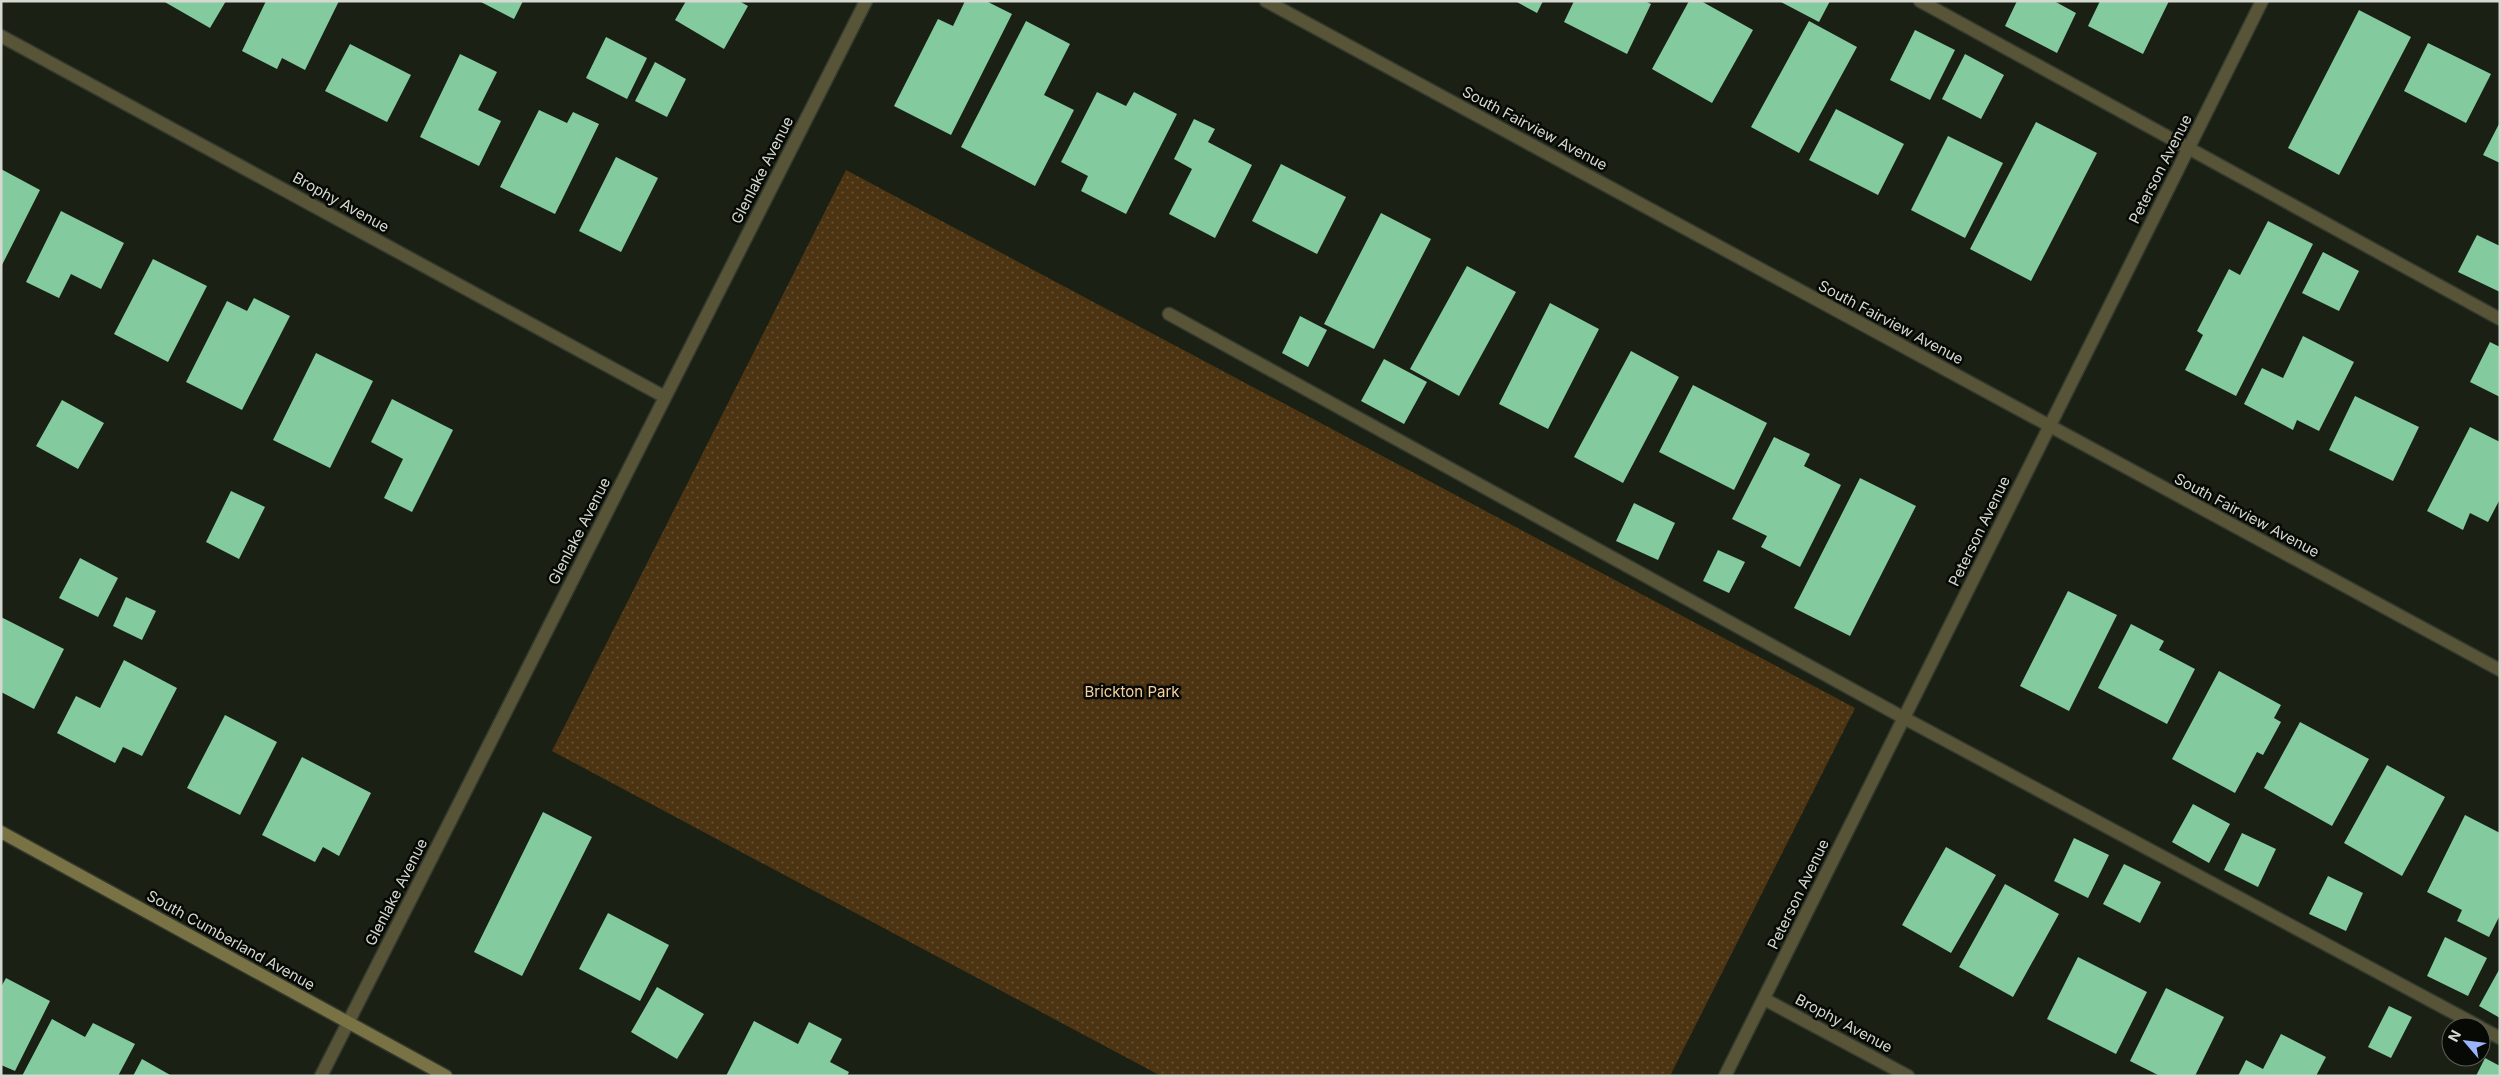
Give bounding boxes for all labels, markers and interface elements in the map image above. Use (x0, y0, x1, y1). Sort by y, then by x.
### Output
street label: South Fairview Avenue (1459, 82, 1611, 174)
street label: Peterson Avenue (2124, 111, 2196, 227)
street label: Glenlake Avenue (727, 113, 797, 227)
street label: Brophy Avenue (289, 168, 393, 236)
street label: South Fairview Avenue (1815, 276, 1967, 368)
street label: South Fairview Avenue (2171, 469, 2323, 561)
street label: Peterson Avenue (1944, 473, 2014, 589)
street label: Glenlake Avenue (544, 474, 614, 588)
park label: Brickton Park (1084, 682, 1180, 701)
street label: Glenlake Avenue (361, 835, 431, 949)
street label: Peterson Avenue (1763, 836, 1833, 952)
street label: South Cumberland Avenue (144, 886, 318, 994)
street label: Brophy Avenue (1792, 989, 1896, 1057)
north arrow (2441, 1017, 2491, 1067)
text: N (2444, 1027, 2464, 1044)

